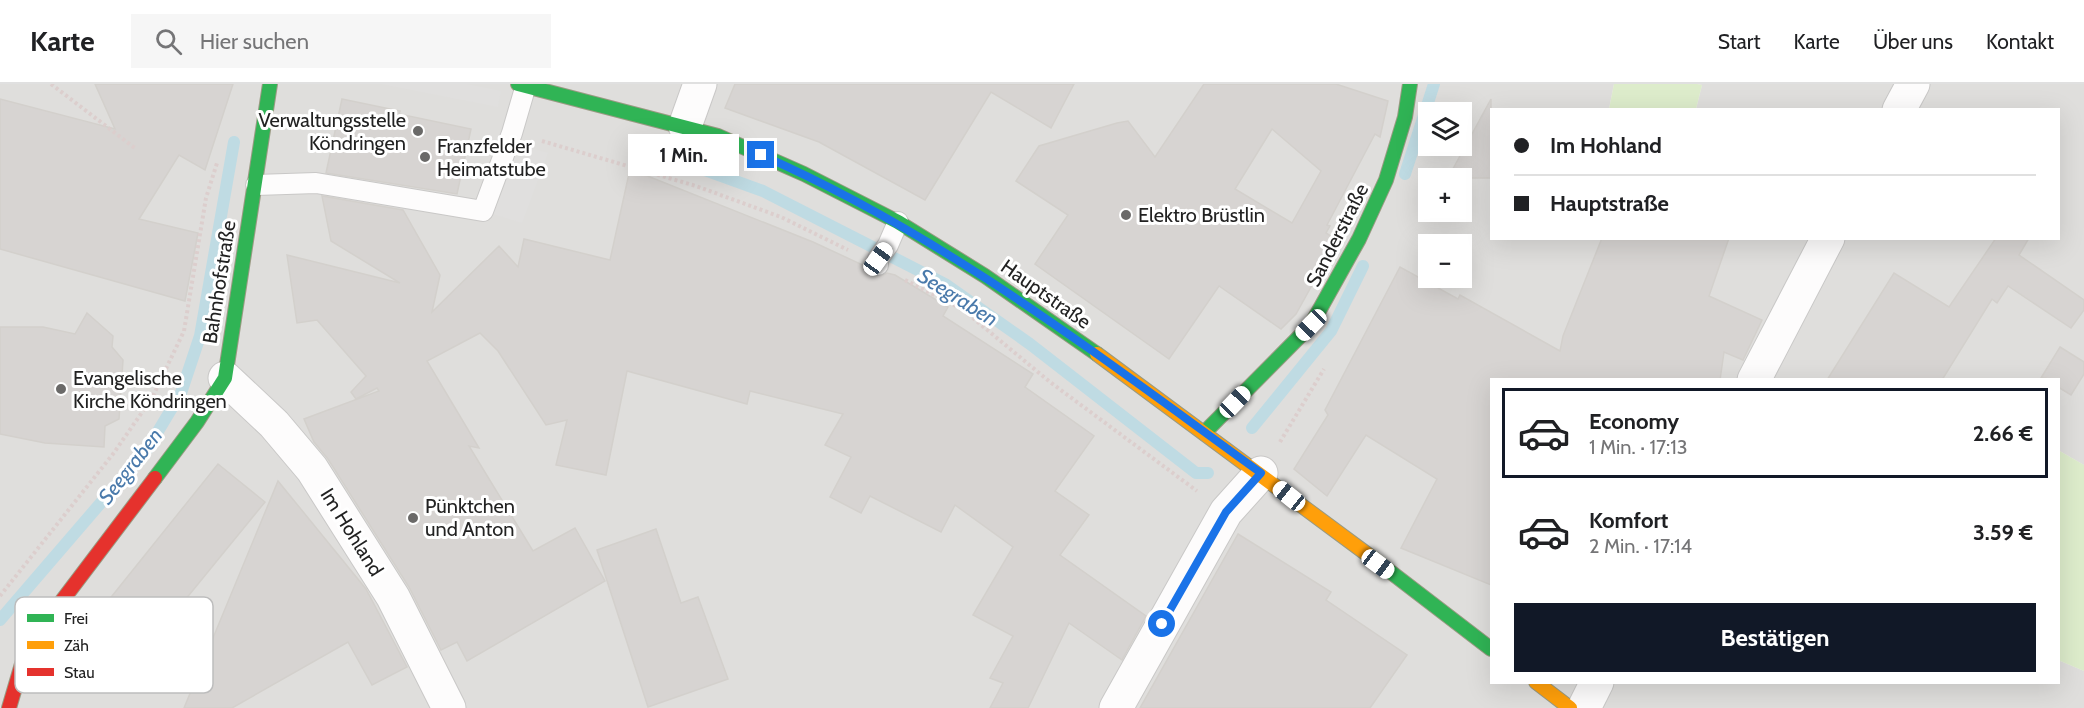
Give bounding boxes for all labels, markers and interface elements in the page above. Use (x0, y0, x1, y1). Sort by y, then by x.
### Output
search box (131, 14, 551, 68)
text: Karte (30, 24, 95, 58)
icon: search (152, 25, 185, 58)
text: Hier suchen (200, 28, 309, 55)
text: Start (1718, 29, 1761, 54)
text: Karte (1794, 29, 1840, 54)
text: Über uns (1873, 29, 1953, 54)
text: Kontakt (1986, 29, 2054, 54)
map controls (1418, 102, 1472, 288)
button: layers (1418, 102, 1472, 156)
place label: Verwaltungsstelle Köndringen (258, 108, 406, 155)
marker: Verwaltungsstelle Köndringen (411, 124, 425, 138)
text: Im Hohland (1550, 132, 1662, 159)
place label: Franzfelder Heimatstube (437, 134, 546, 181)
callout: 1 Min. (629, 134, 740, 176)
route end (747, 141, 774, 168)
text: 1 Min. (659, 143, 708, 167)
marker: Franzfelder Heimatstube (418, 150, 432, 164)
button: + (1418, 168, 1472, 222)
street label: Sanderstraße (1301, 179, 1373, 291)
text: Hauptstraße (1550, 190, 1669, 217)
place label: Elektro Brüstlin (1138, 203, 1265, 227)
marker: Elektro Brüstlin (1119, 208, 1133, 222)
street label: Bahnhofstraße (197, 219, 241, 345)
button: − (1418, 234, 1472, 288)
car (860, 239, 896, 279)
street label: Hauptstraße (996, 254, 1096, 334)
water label: Seegraben (914, 263, 1002, 331)
car (1292, 306, 1330, 344)
place label: Evangelische Kirche Köndringen (73, 366, 227, 413)
marker: Evangelische Kirche Köndringen (54, 382, 68, 396)
car (1216, 383, 1254, 421)
icon: car (1517, 406, 1571, 460)
text: Economy (1589, 408, 1679, 435)
text: 2.66 € (1973, 420, 2033, 447)
water label: Seegraben (93, 423, 167, 509)
text: 1 Min. · 17:13 (1589, 435, 1687, 459)
car (1269, 478, 1309, 514)
street label: Im Hohland (316, 484, 388, 580)
place label: Pünktchen und Anton (425, 494, 515, 541)
icon: car (1517, 505, 1571, 559)
text: Komfort (1589, 507, 1668, 534)
marker: Pünktchen und Anton (406, 511, 420, 525)
text: 3.59 € (1973, 519, 2033, 546)
text: 2 Min. · 17:14 (1589, 534, 1692, 558)
car (1358, 546, 1398, 582)
legend (15, 597, 213, 693)
button: Bestätigen (1514, 603, 2036, 672)
text: Frei (64, 609, 88, 628)
route start (1148, 610, 1175, 637)
text: Zäh (64, 636, 89, 655)
text: Stau (64, 663, 95, 682)

